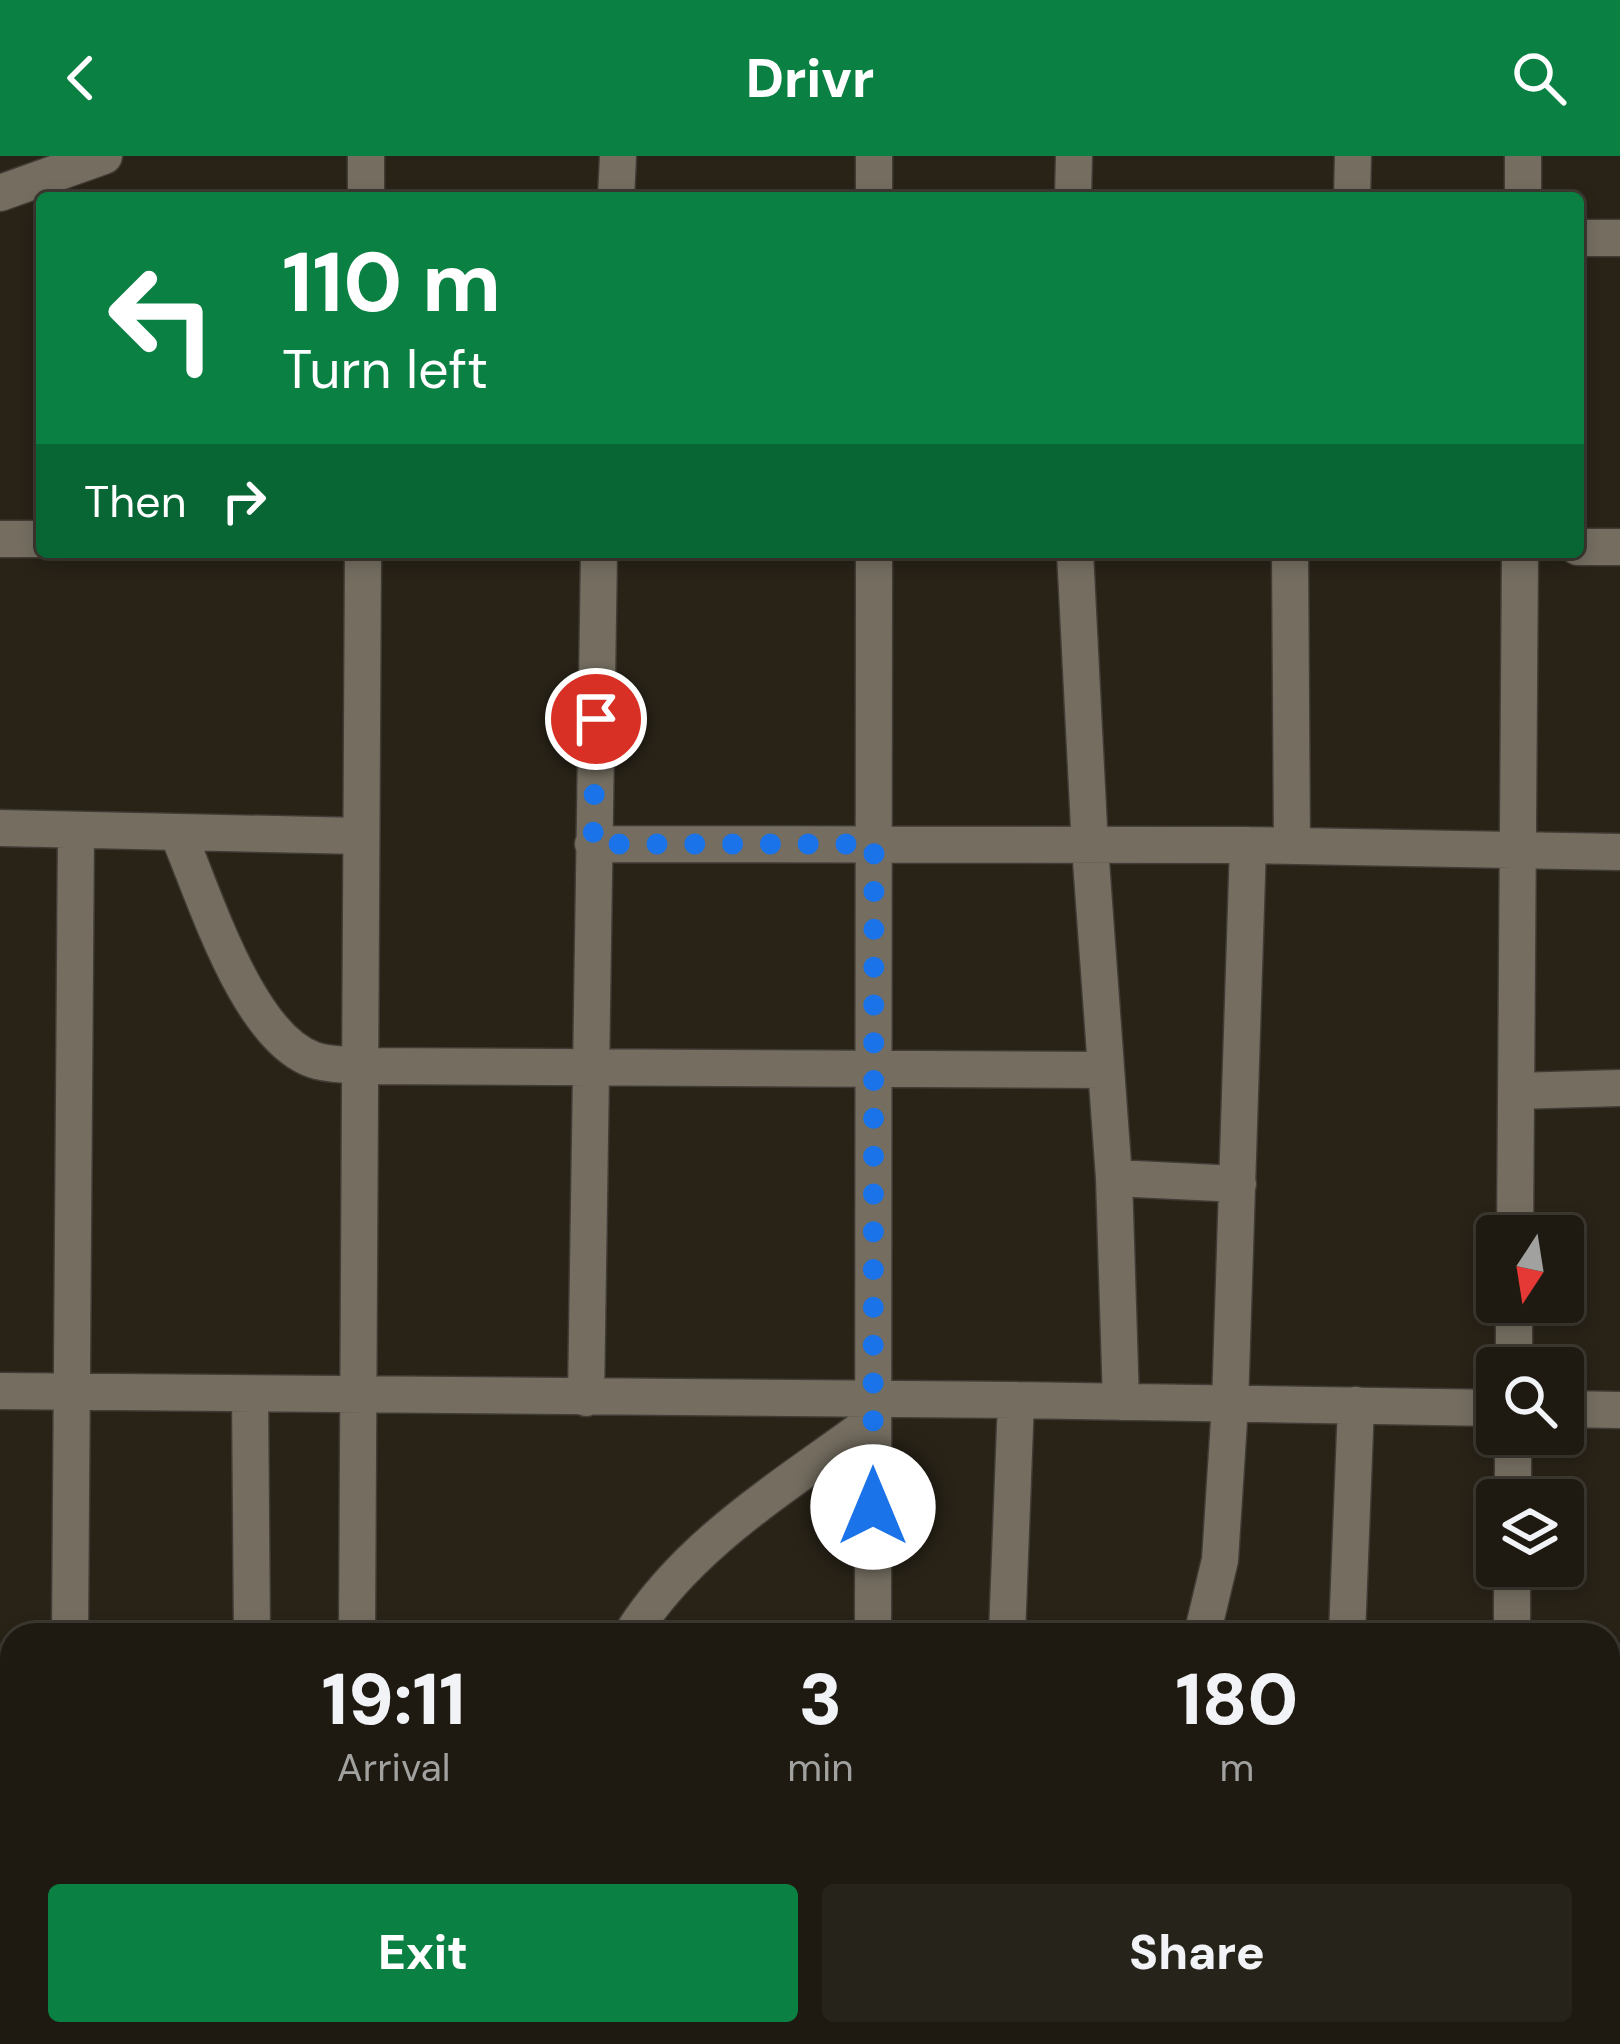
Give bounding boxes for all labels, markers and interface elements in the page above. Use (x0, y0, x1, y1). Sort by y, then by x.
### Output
text: Drivr (746, 43, 874, 114)
icon: back (48, 45, 114, 111)
icon: search (1506, 45, 1572, 111)
text: 110 m (282, 228, 501, 337)
icon: left (84, 240, 240, 396)
text: Turn left (282, 334, 488, 405)
icon: right (211, 468, 277, 534)
text: Then (84, 472, 187, 531)
pin (545, 668, 647, 770)
icon: arrive (563, 686, 629, 752)
north arrow (1476, 1215, 1584, 1323)
map controls (1476, 1215, 1584, 1587)
button: search (1476, 1347, 1584, 1455)
position arrow (810, 1444, 936, 1570)
button: layers (1476, 1479, 1584, 1587)
text: 19:11 (322, 1653, 466, 1746)
text: 3 (799, 1653, 842, 1746)
text: 180 (1175, 1653, 1298, 1746)
text: Arrival (337, 1742, 450, 1793)
text: min (787, 1742, 854, 1793)
text: m (1219, 1742, 1254, 1793)
button: Exit (48, 1884, 798, 2022)
button: Share (822, 1884, 1572, 2022)

